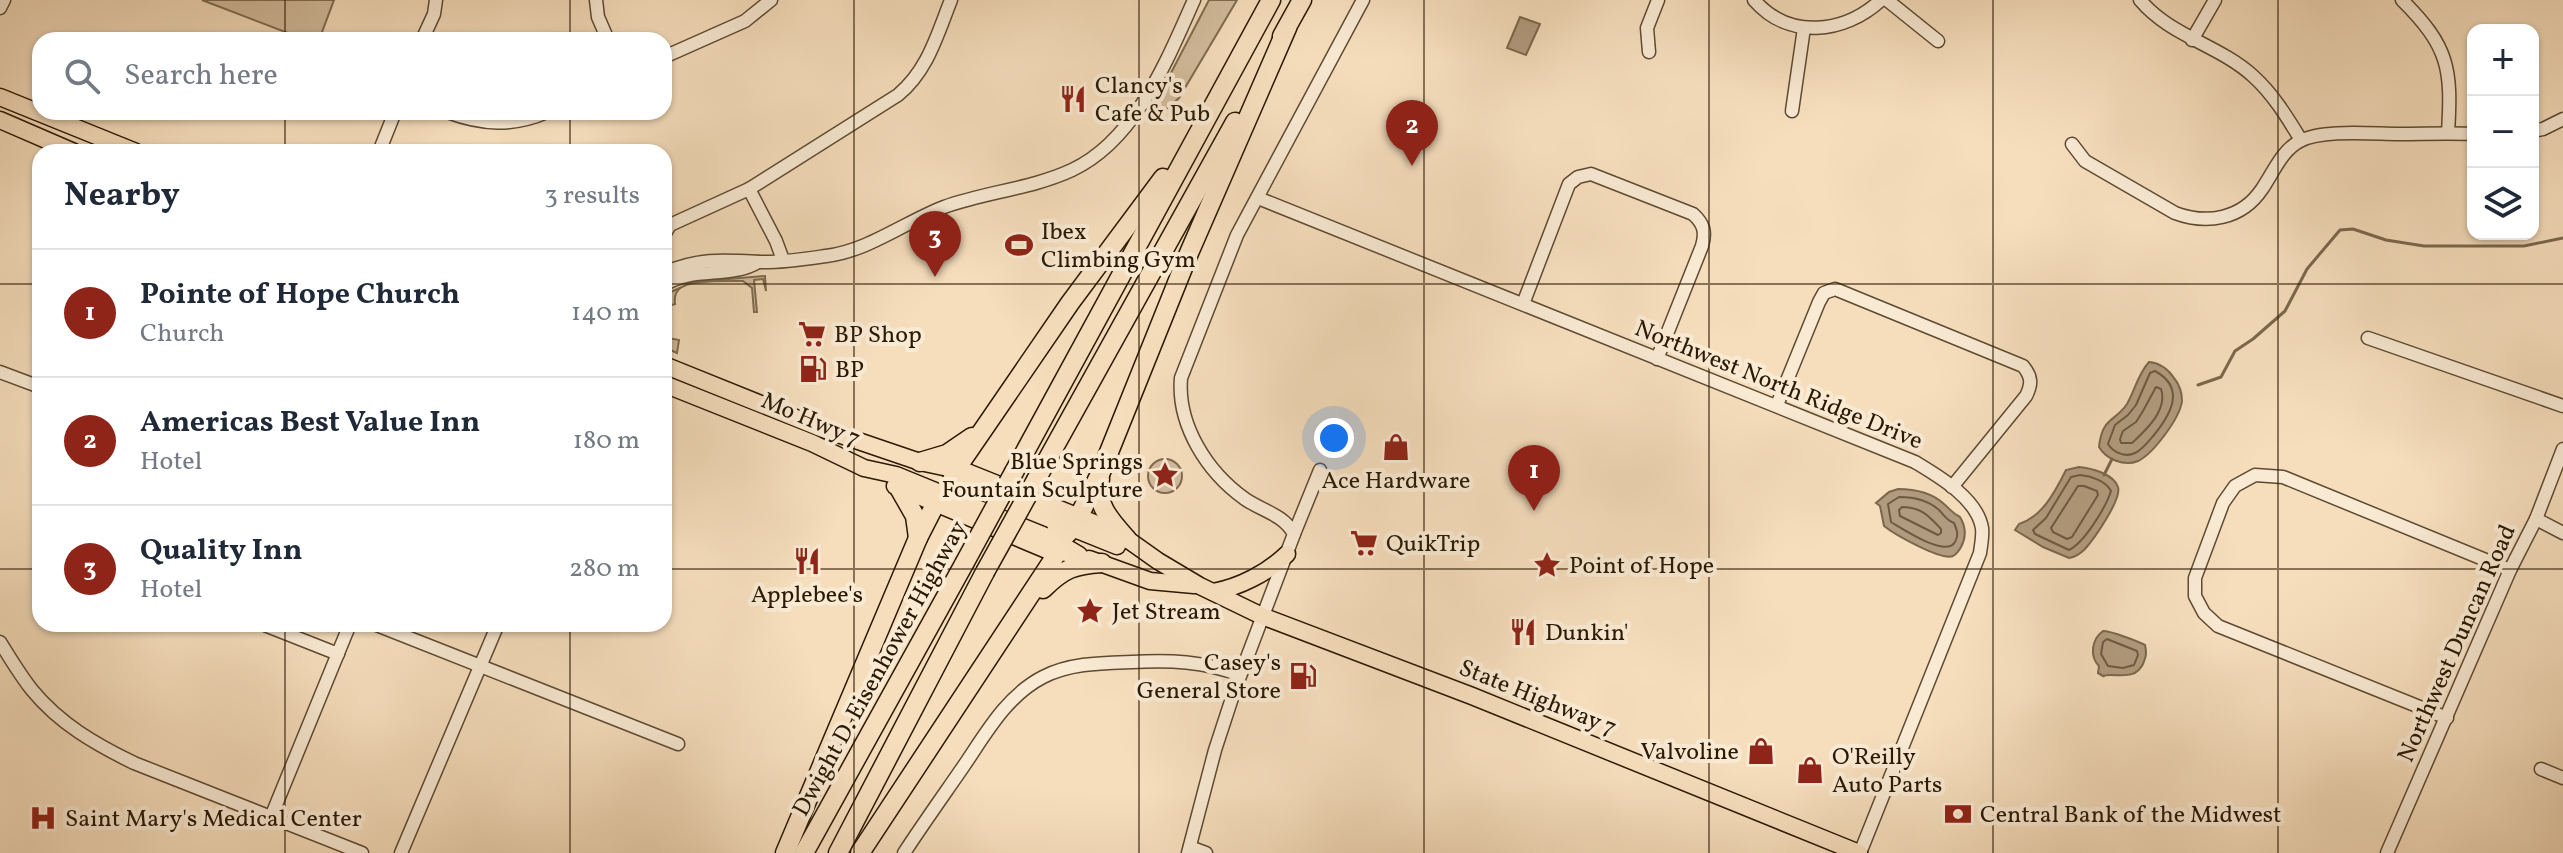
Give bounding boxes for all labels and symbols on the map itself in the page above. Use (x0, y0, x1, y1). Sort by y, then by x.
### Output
place label: Clancy's Cafe & Pub (1095, 70, 1210, 132)
restaurant icon: Clancy's Cafe & Pub (1058, 84, 1088, 114)
pin: 2 (1386, 100, 1438, 166)
pin: 3 (909, 211, 961, 277)
place label: Ibex Climbing Gym (1041, 216, 1196, 278)
sports icon: Ibex Climbing Gym (1004, 230, 1034, 260)
street label: Northwest North Ridge Drive (1629, 312, 1927, 459)
supermarket icon: BP Shop (797, 319, 827, 349)
place label: BP Shop (834, 319, 922, 353)
fuel station icon: BP (798, 354, 828, 384)
place label: BP (835, 354, 864, 388)
street label: Mo Hwy 7 (755, 385, 865, 457)
your location (1314, 418, 1354, 458)
shop icon: Ace Hardware (1381, 432, 1411, 462)
pin: 1 (1508, 445, 1560, 511)
place label: Blue Springs Fountain Sculpture (942, 446, 1143, 508)
place icon: Blue Springs Fountain Sculpture (1150, 460, 1180, 490)
place label: Ace Hardware (1322, 465, 1470, 499)
street label: Dwight D. Eisenhower Highway (785, 515, 976, 823)
street label: Northwest Duncan Road (2390, 520, 2526, 768)
supermarket icon: QuikTrip (1349, 528, 1379, 558)
place label: QuikTrip (1386, 528, 1480, 562)
restaurant icon: Applebee's (792, 546, 822, 576)
place icon: Point of Hope (1532, 550, 1562, 580)
place label: Point of Hope (1569, 550, 1714, 584)
place label: Applebee's (751, 579, 863, 613)
place icon: Jet Stream (1075, 596, 1105, 626)
place label: Jet Stream (1112, 596, 1221, 630)
restaurant icon: Dunkin' (1508, 617, 1538, 647)
place label: Dunkin' (1545, 617, 1629, 651)
place label: Casey's General Store (1137, 647, 1281, 709)
street label: State Highway 7 (1453, 652, 1621, 746)
fuel station icon: Casey's General Store (1288, 661, 1318, 691)
place label: Valvoline (1641, 736, 1739, 770)
shop icon: Valvoline (1746, 736, 1776, 766)
place label: O'Reilly Auto Parts (1832, 741, 1942, 803)
shop icon: O'Reilly Auto Parts (1795, 755, 1825, 785)
bank icon: Central Bank of the Midwest (1943, 799, 1973, 829)
place label: Central Bank of the Midwest (1980, 799, 2282, 833)
hospital icon: Saint Mary's Medical Center (28, 803, 58, 833)
place label: Saint Mary's Medical Center (65, 803, 362, 837)

